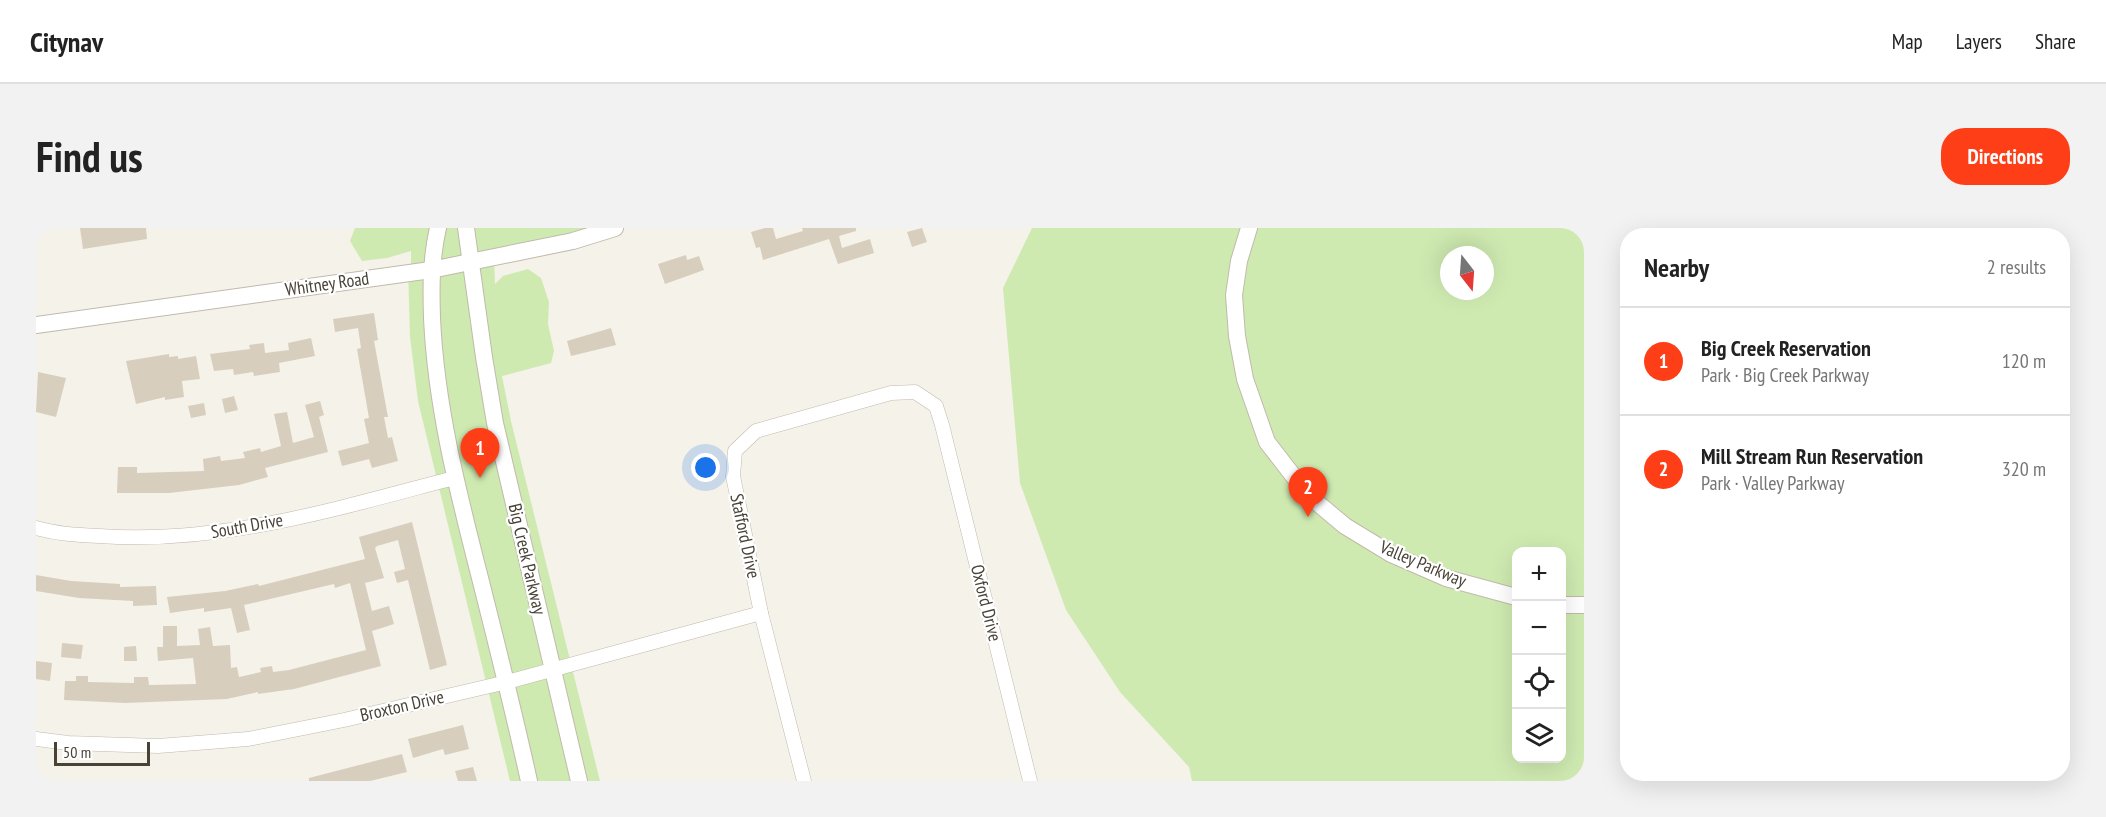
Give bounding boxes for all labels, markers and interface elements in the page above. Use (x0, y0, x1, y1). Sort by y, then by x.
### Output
text: Citynav (30, 23, 103, 60)
text: Map (1892, 28, 1923, 55)
text: Layers (1956, 28, 2002, 55)
text: Share (2035, 28, 2076, 55)
button: Directions (1941, 128, 2070, 185)
text: Find us (36, 129, 143, 184)
north arrow (1440, 246, 1494, 300)
text: Nearby (1644, 251, 1709, 284)
text: 2 results (1987, 254, 2046, 280)
street label: Whitney Road (283, 266, 370, 301)
text: Big Creek Reservation (1701, 334, 1871, 362)
text: 1 (1659, 348, 1668, 374)
text: 120 m (2002, 348, 2046, 374)
text: Park · Big Creek Parkway (1701, 362, 1869, 388)
pin: 1 (460, 428, 500, 478)
text: Mill Stream Run Reservation (1701, 442, 1923, 470)
your location (691, 453, 720, 482)
text: 2 (1659, 456, 1668, 482)
text: 320 m (2002, 456, 2046, 482)
pin: 2 (1288, 468, 1328, 517)
text: Park · Valley Parkway (1701, 470, 1844, 496)
street label: Stafford Drive (725, 491, 766, 580)
street label: Big Creek Parkway (504, 501, 551, 617)
street label: South Drive (209, 508, 285, 543)
street label: Valley Parkway (1376, 535, 1470, 592)
map controls (1512, 547, 1566, 763)
button: + (1512, 547, 1566, 601)
street label: Oxford Drive (966, 562, 1007, 644)
button: − (1512, 601, 1566, 655)
button: locate (1512, 655, 1566, 709)
street label: Broxton Drive (358, 685, 446, 726)
button: layers (1512, 709, 1566, 763)
scale bar (54, 739, 150, 766)
text: 50 m (63, 742, 91, 762)

